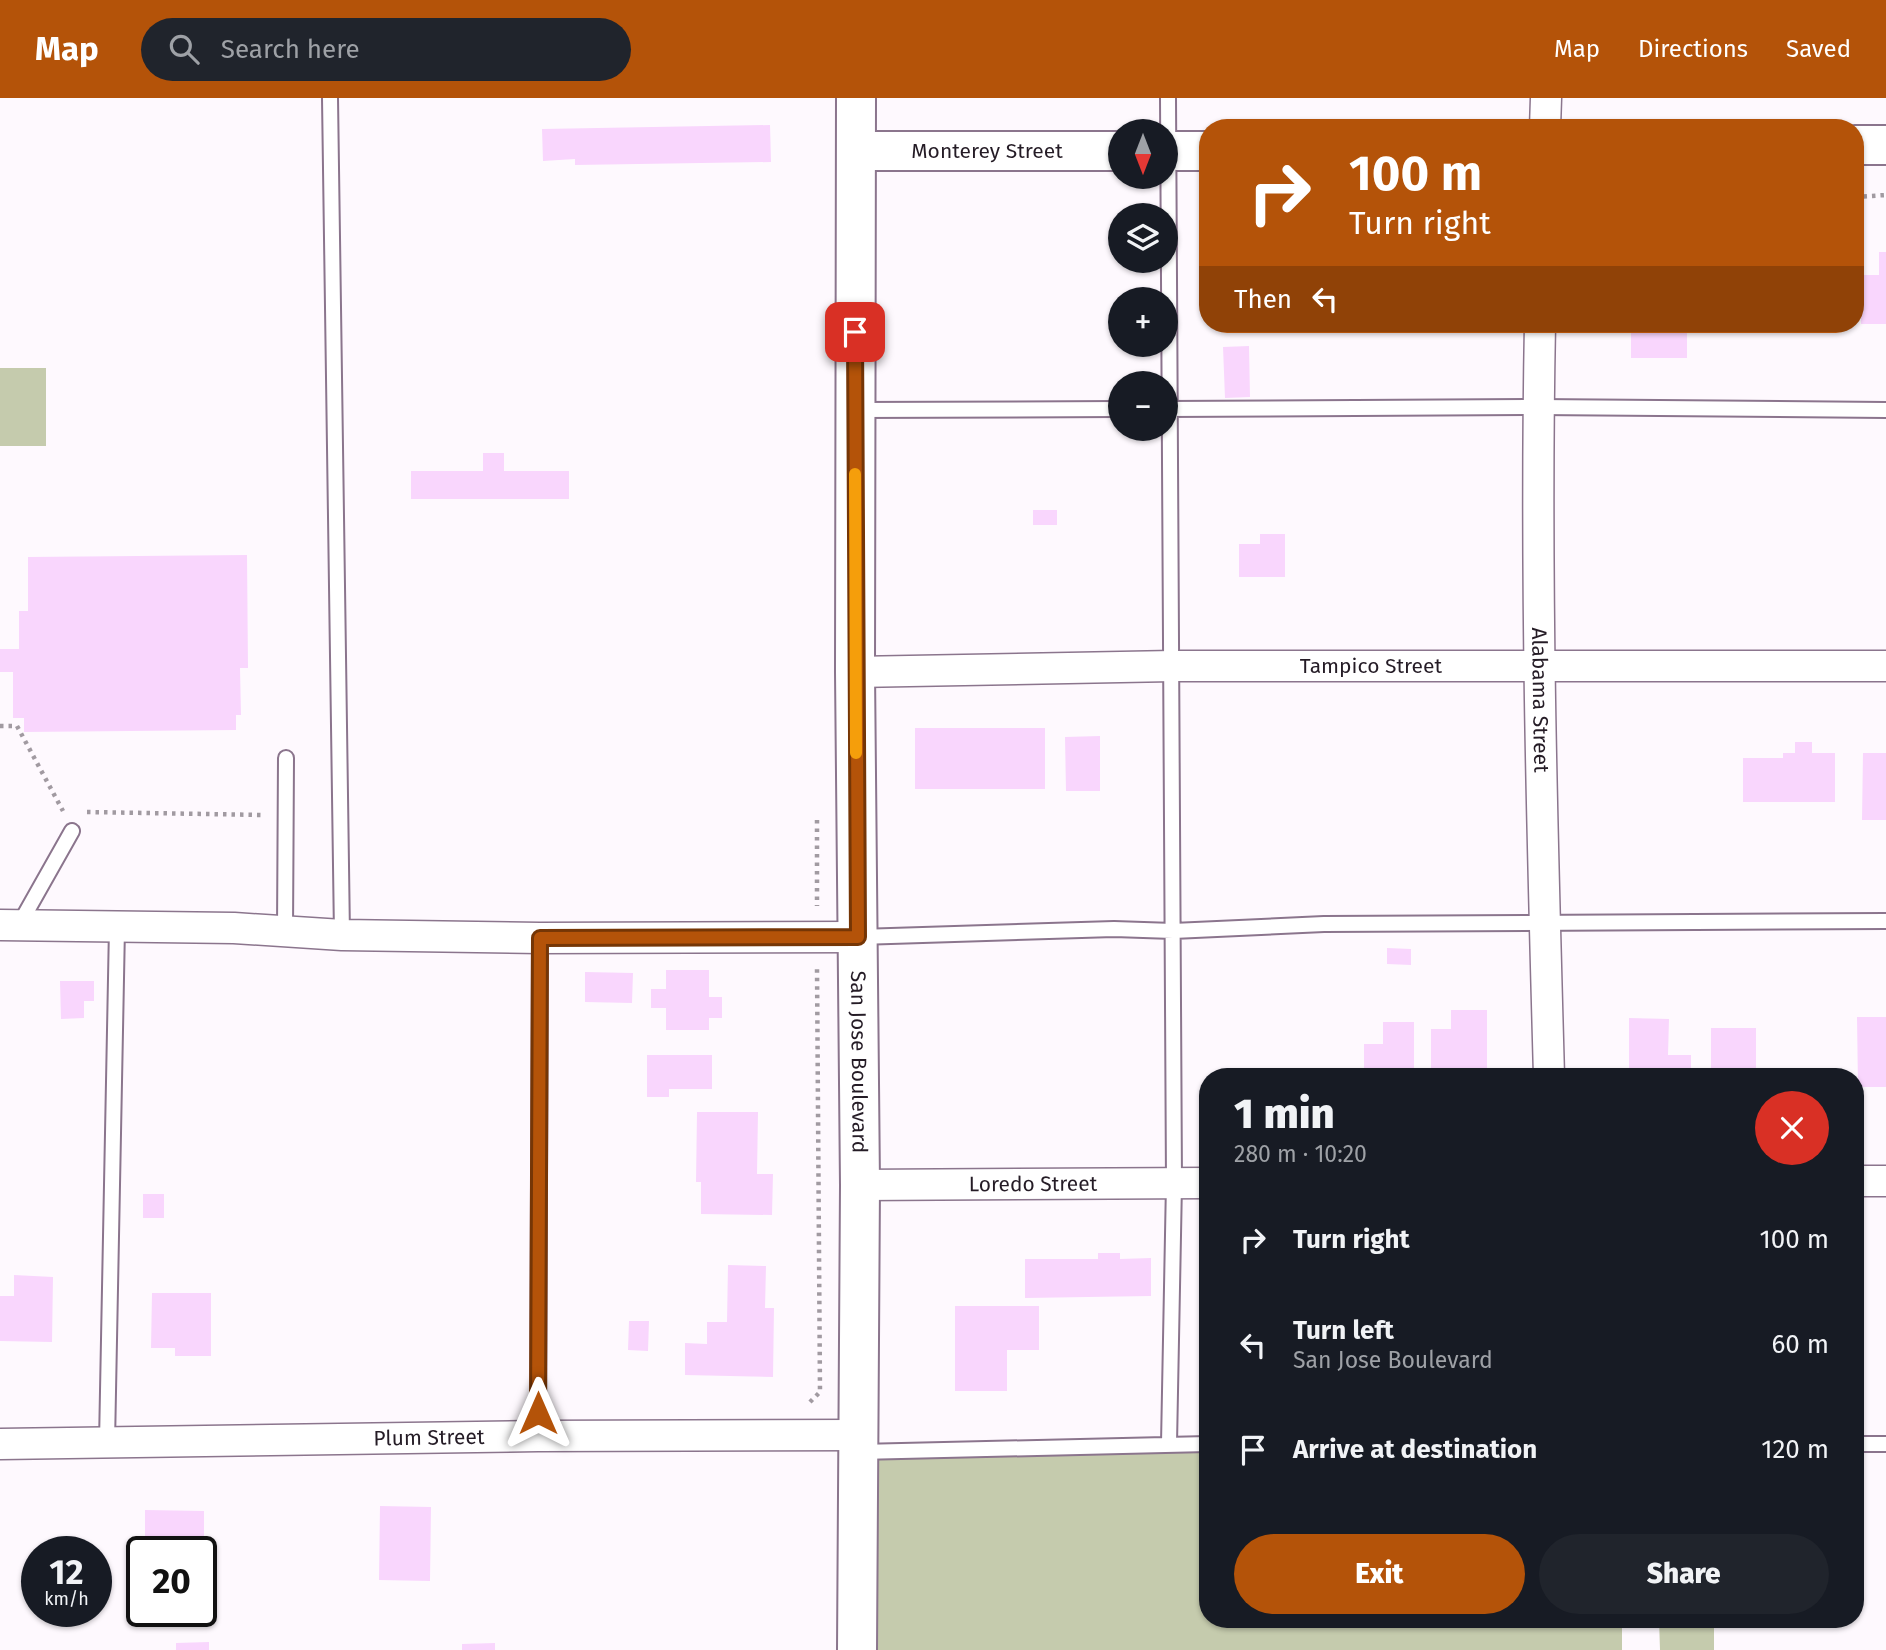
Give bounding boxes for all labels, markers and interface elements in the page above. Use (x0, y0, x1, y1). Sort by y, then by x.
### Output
search box (141, 18, 631, 81)
text: Map (35, 29, 99, 69)
icon: search (165, 30, 203, 68)
text: Search here (221, 34, 360, 65)
text: Map (1554, 35, 1600, 63)
text: Directions (1638, 35, 1748, 63)
text: Saved (1786, 35, 1851, 63)
north arrow (1108, 119, 1178, 189)
map controls (1108, 119, 1178, 441)
street label: Monterey Street (911, 138, 1063, 164)
text: 100 m (1349, 144, 1482, 203)
icon: right (1234, 147, 1325, 238)
button: layers (1108, 203, 1178, 273)
text: Turn right (1349, 204, 1491, 242)
icon: left (1306, 280, 1344, 318)
text: Then (1234, 284, 1292, 315)
button: + (1108, 287, 1178, 357)
pin (825, 302, 885, 362)
icon: arrive (836, 313, 874, 351)
button: − (1108, 371, 1178, 441)
street label: Alabama Street (1526, 627, 1554, 773)
street label: Tampico Street (1300, 653, 1442, 679)
street label: San Jose Boulevard (845, 971, 873, 1153)
text: 1 min (1234, 1089, 1335, 1139)
button: close (1755, 1091, 1829, 1165)
text: 280 m · 10:20 (1234, 1140, 1367, 1168)
street label: Loredo Street (969, 1171, 1098, 1197)
icon: right (1234, 1221, 1272, 1259)
text: Turn right (1293, 1224, 1410, 1255)
text: 100 m (1760, 1224, 1829, 1255)
text: Turn left (1293, 1315, 1394, 1346)
icon: left (1234, 1326, 1272, 1364)
text: 60 m (1771, 1329, 1829, 1360)
text: San Jose Boulevard (1293, 1346, 1493, 1374)
position arrow (501, 1376, 575, 1450)
street label: Plum Street (373, 1424, 485, 1451)
icon: arrive (1234, 1431, 1272, 1469)
text: Arrive at destination (1293, 1434, 1537, 1465)
text: 120 m (1761, 1434, 1829, 1465)
button: Exit (1234, 1534, 1525, 1614)
button: Share (1539, 1534, 1829, 1614)
speed limit sign: 20 (126, 1536, 217, 1627)
text: 12 (49, 1551, 84, 1593)
text: km/h (44, 1588, 89, 1610)

